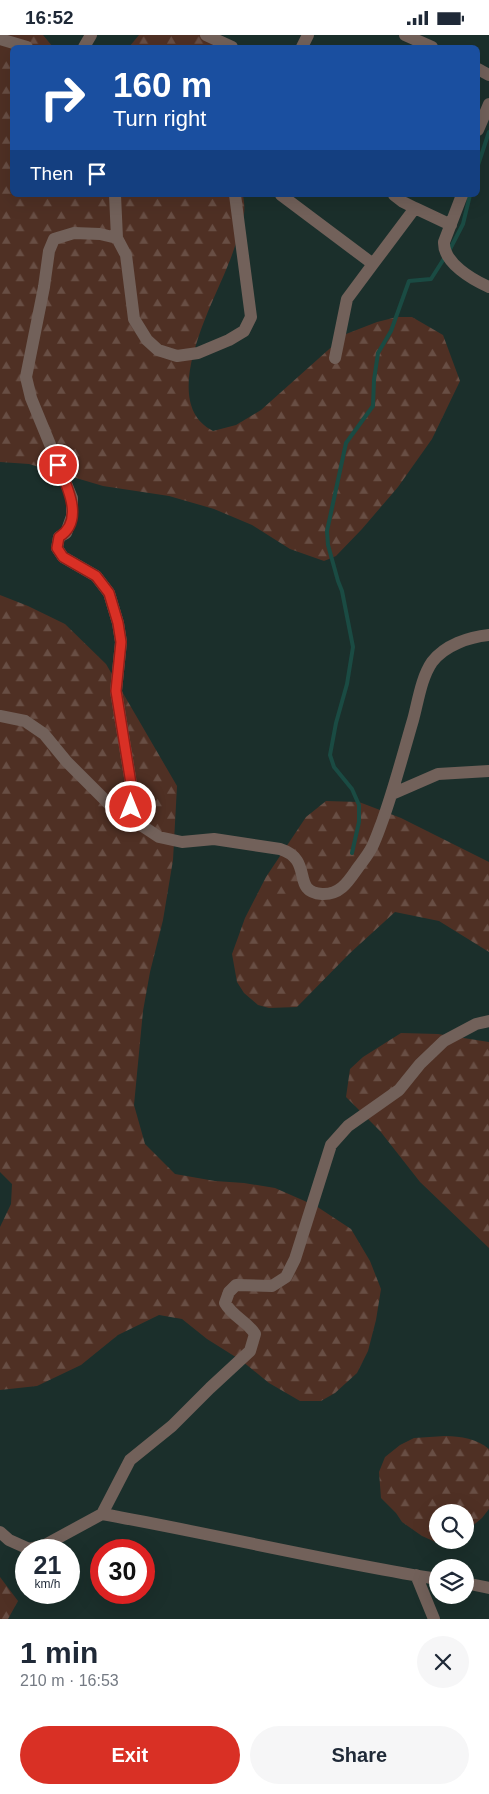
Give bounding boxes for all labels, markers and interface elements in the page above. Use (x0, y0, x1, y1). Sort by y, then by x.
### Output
text: 16:52 (25, 7, 74, 28)
icon: right (30, 65, 95, 130)
text: 160 m (113, 65, 212, 104)
text: Turn right (113, 106, 206, 131)
icon: arrive (83, 160, 111, 188)
text: Then (30, 163, 73, 184)
pin (37, 444, 79, 486)
icon: arrive (44, 451, 72, 479)
position arrow (104, 780, 156, 832)
map controls (429, 1504, 474, 1604)
button: search (429, 1504, 474, 1549)
speed limit sign: 30 (90, 1539, 155, 1604)
text: 21 (34, 1551, 61, 1579)
button: layers (429, 1559, 474, 1604)
text: km/h (34, 1577, 61, 1591)
text: 1 min (20, 1636, 98, 1669)
button: close (417, 1636, 469, 1688)
text: 210 m · 16:53 (20, 1672, 119, 1689)
button: Exit (20, 1726, 240, 1784)
button: Share (250, 1726, 469, 1784)

